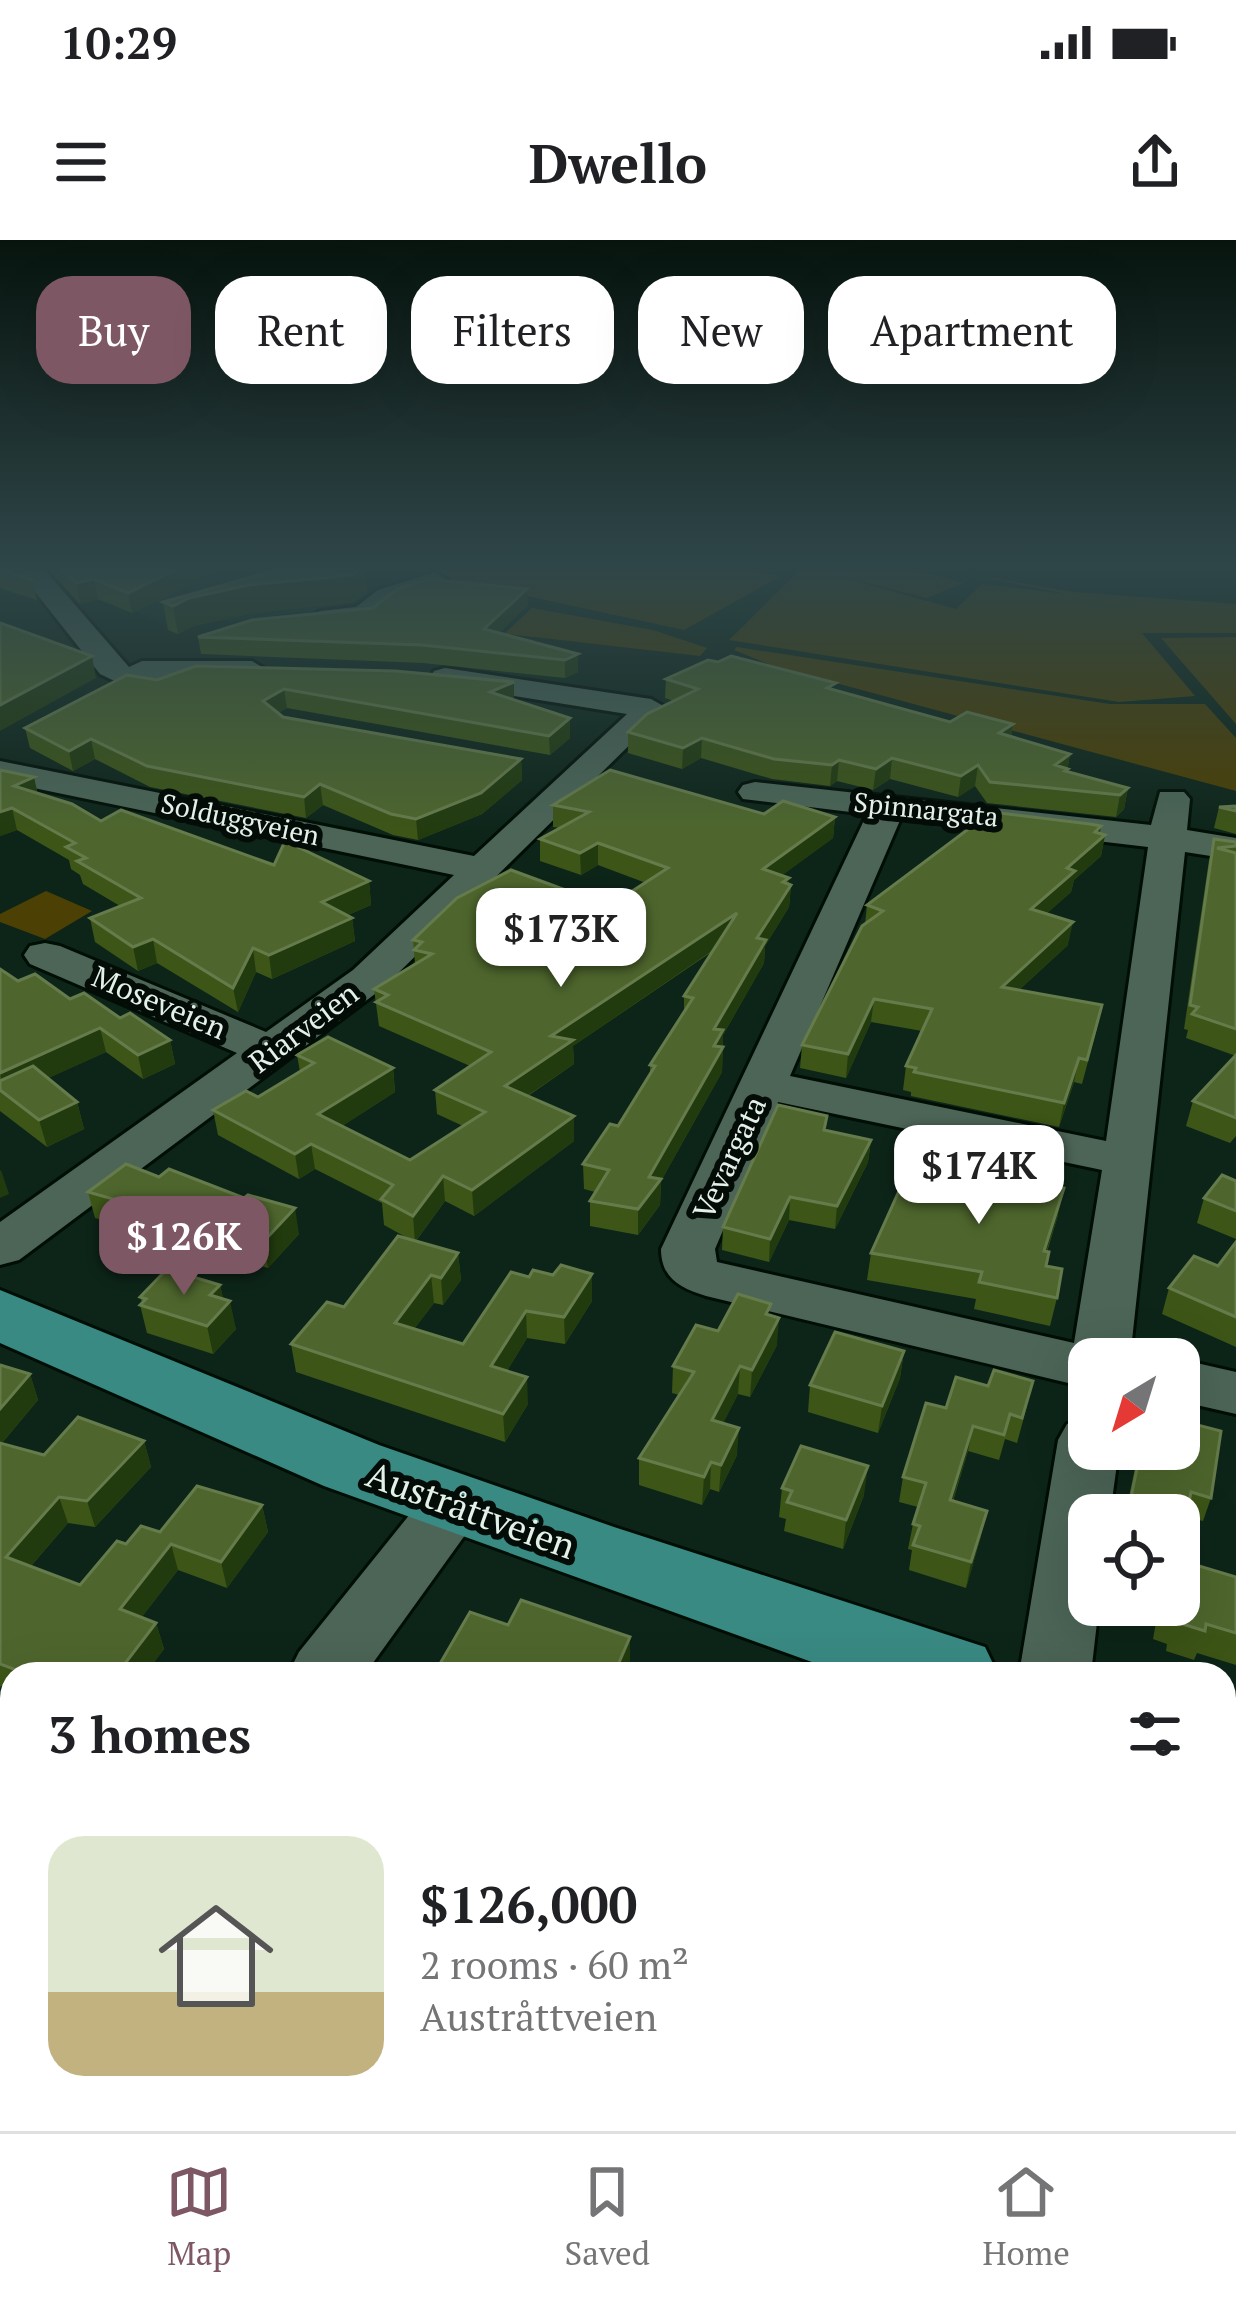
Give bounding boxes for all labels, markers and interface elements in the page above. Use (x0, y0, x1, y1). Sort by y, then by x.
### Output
text: 10:29 (60, 12, 177, 72)
text: Dwello (529, 127, 707, 198)
icon: menu (48, 129, 114, 195)
icon: share (1122, 129, 1188, 195)
chip: Buy (36, 276, 191, 384)
chip: Rent (215, 276, 387, 384)
chip: Filters (411, 276, 614, 384)
chip: New (638, 276, 804, 384)
chip: Apartment (828, 276, 1116, 384)
street label: Spinnargata (852, 784, 1001, 835)
street label: Solduggveien (158, 785, 323, 853)
pin: $173K (477, 888, 645, 990)
text: $173K (503, 901, 619, 953)
street label: Moseveien (86, 956, 233, 1048)
street label: Riarveien (241, 973, 366, 1081)
street label: Vevargata (683, 1090, 775, 1226)
pin: $174K (895, 1125, 1063, 1227)
text: $174K (921, 1138, 1037, 1190)
pin: $126K (100, 1196, 268, 1298)
text: $126K (126, 1209, 242, 1261)
north arrow (1068, 1338, 1200, 1470)
map controls (1068, 1338, 1200, 1626)
street label: Austråttveien (360, 1450, 582, 1569)
button: locate (1068, 1494, 1200, 1626)
text: 3 homes (48, 1700, 251, 1768)
icon: filters (1122, 1701, 1188, 1767)
text: $126,000 (420, 1870, 637, 1938)
icon: home (144, 1884, 288, 2028)
text: 2 rooms · 60 m² (420, 1938, 689, 1990)
text: Austråttveien (420, 1990, 657, 2042)
tab: Map (166, 2159, 232, 2274)
tab: Saved (565, 2159, 650, 2274)
tab: Home (982, 2159, 1070, 2274)

